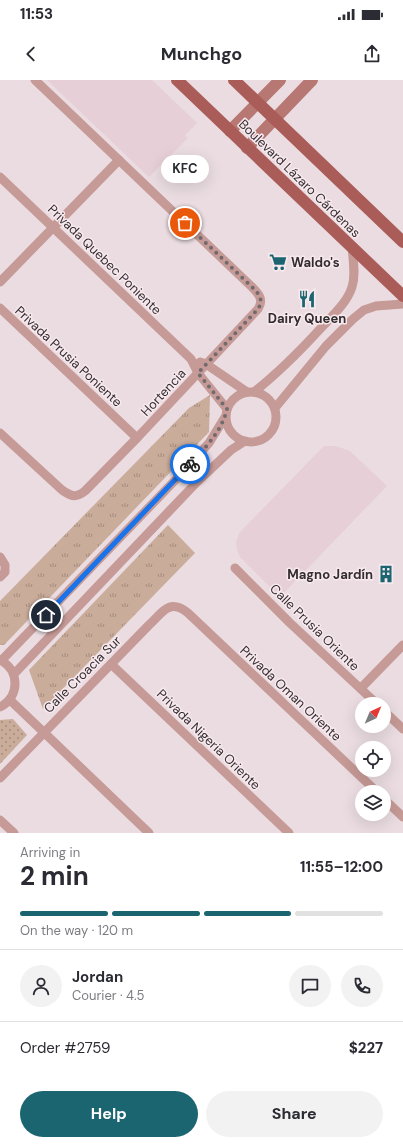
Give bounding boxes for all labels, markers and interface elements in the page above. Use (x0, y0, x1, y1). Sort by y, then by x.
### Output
text: 11:53 (20, 4, 53, 24)
text: Munchgo (161, 42, 242, 66)
icon: back (20, 43, 42, 65)
icon: share (361, 43, 383, 65)
street label: Boulevard Lázaro Cárdenas (235, 116, 364, 241)
callout: KFC (161, 155, 209, 183)
text: KFC (172, 160, 198, 177)
street label: Privada Quebec Poniente (44, 201, 165, 318)
pin (168, 206, 202, 240)
icon: bag (174, 212, 196, 234)
supermarket icon: Waldo's (268, 252, 288, 272)
place label: Waldo's (291, 254, 340, 271)
restaurant icon: Dairy Queen (297, 289, 317, 309)
street label: Privada Prusia Poniente (12, 302, 126, 410)
place label: Dairy Queen (268, 310, 346, 327)
street label: Hortencia (137, 365, 190, 420)
courier (170, 444, 210, 484)
icon: bike (179, 453, 201, 475)
building icon: Magno Jardín (376, 564, 396, 584)
place label: Magno Jardín (287, 566, 373, 583)
street label: Calle Prusia Oriente (266, 580, 363, 675)
pin (29, 598, 63, 632)
icon: home (35, 604, 57, 626)
street label: Calle Croacia Sur (40, 632, 125, 717)
street label: Privada Oman Oriente (236, 642, 345, 745)
street label: Privada Nigeria Oriente (153, 685, 264, 793)
north arrow (355, 697, 391, 733)
map controls (355, 697, 391, 821)
button: locate (355, 741, 391, 777)
button: layers (355, 785, 391, 821)
text: Arriving in (20, 844, 80, 861)
text: 11:55–12:00 (300, 857, 383, 877)
text: 2 min (20, 859, 89, 893)
text: On the way · 120 m (20, 922, 133, 939)
button: person (20, 965, 62, 1007)
button: chat (289, 965, 331, 1007)
button: phone (341, 965, 383, 1007)
text: Jordan (72, 967, 123, 987)
text: Courier · 4.5 (72, 987, 145, 1004)
text: Order #2759 (20, 1038, 111, 1058)
text: $227 (349, 1038, 383, 1058)
button: Help (20, 1091, 198, 1137)
button: Share (206, 1091, 383, 1137)

